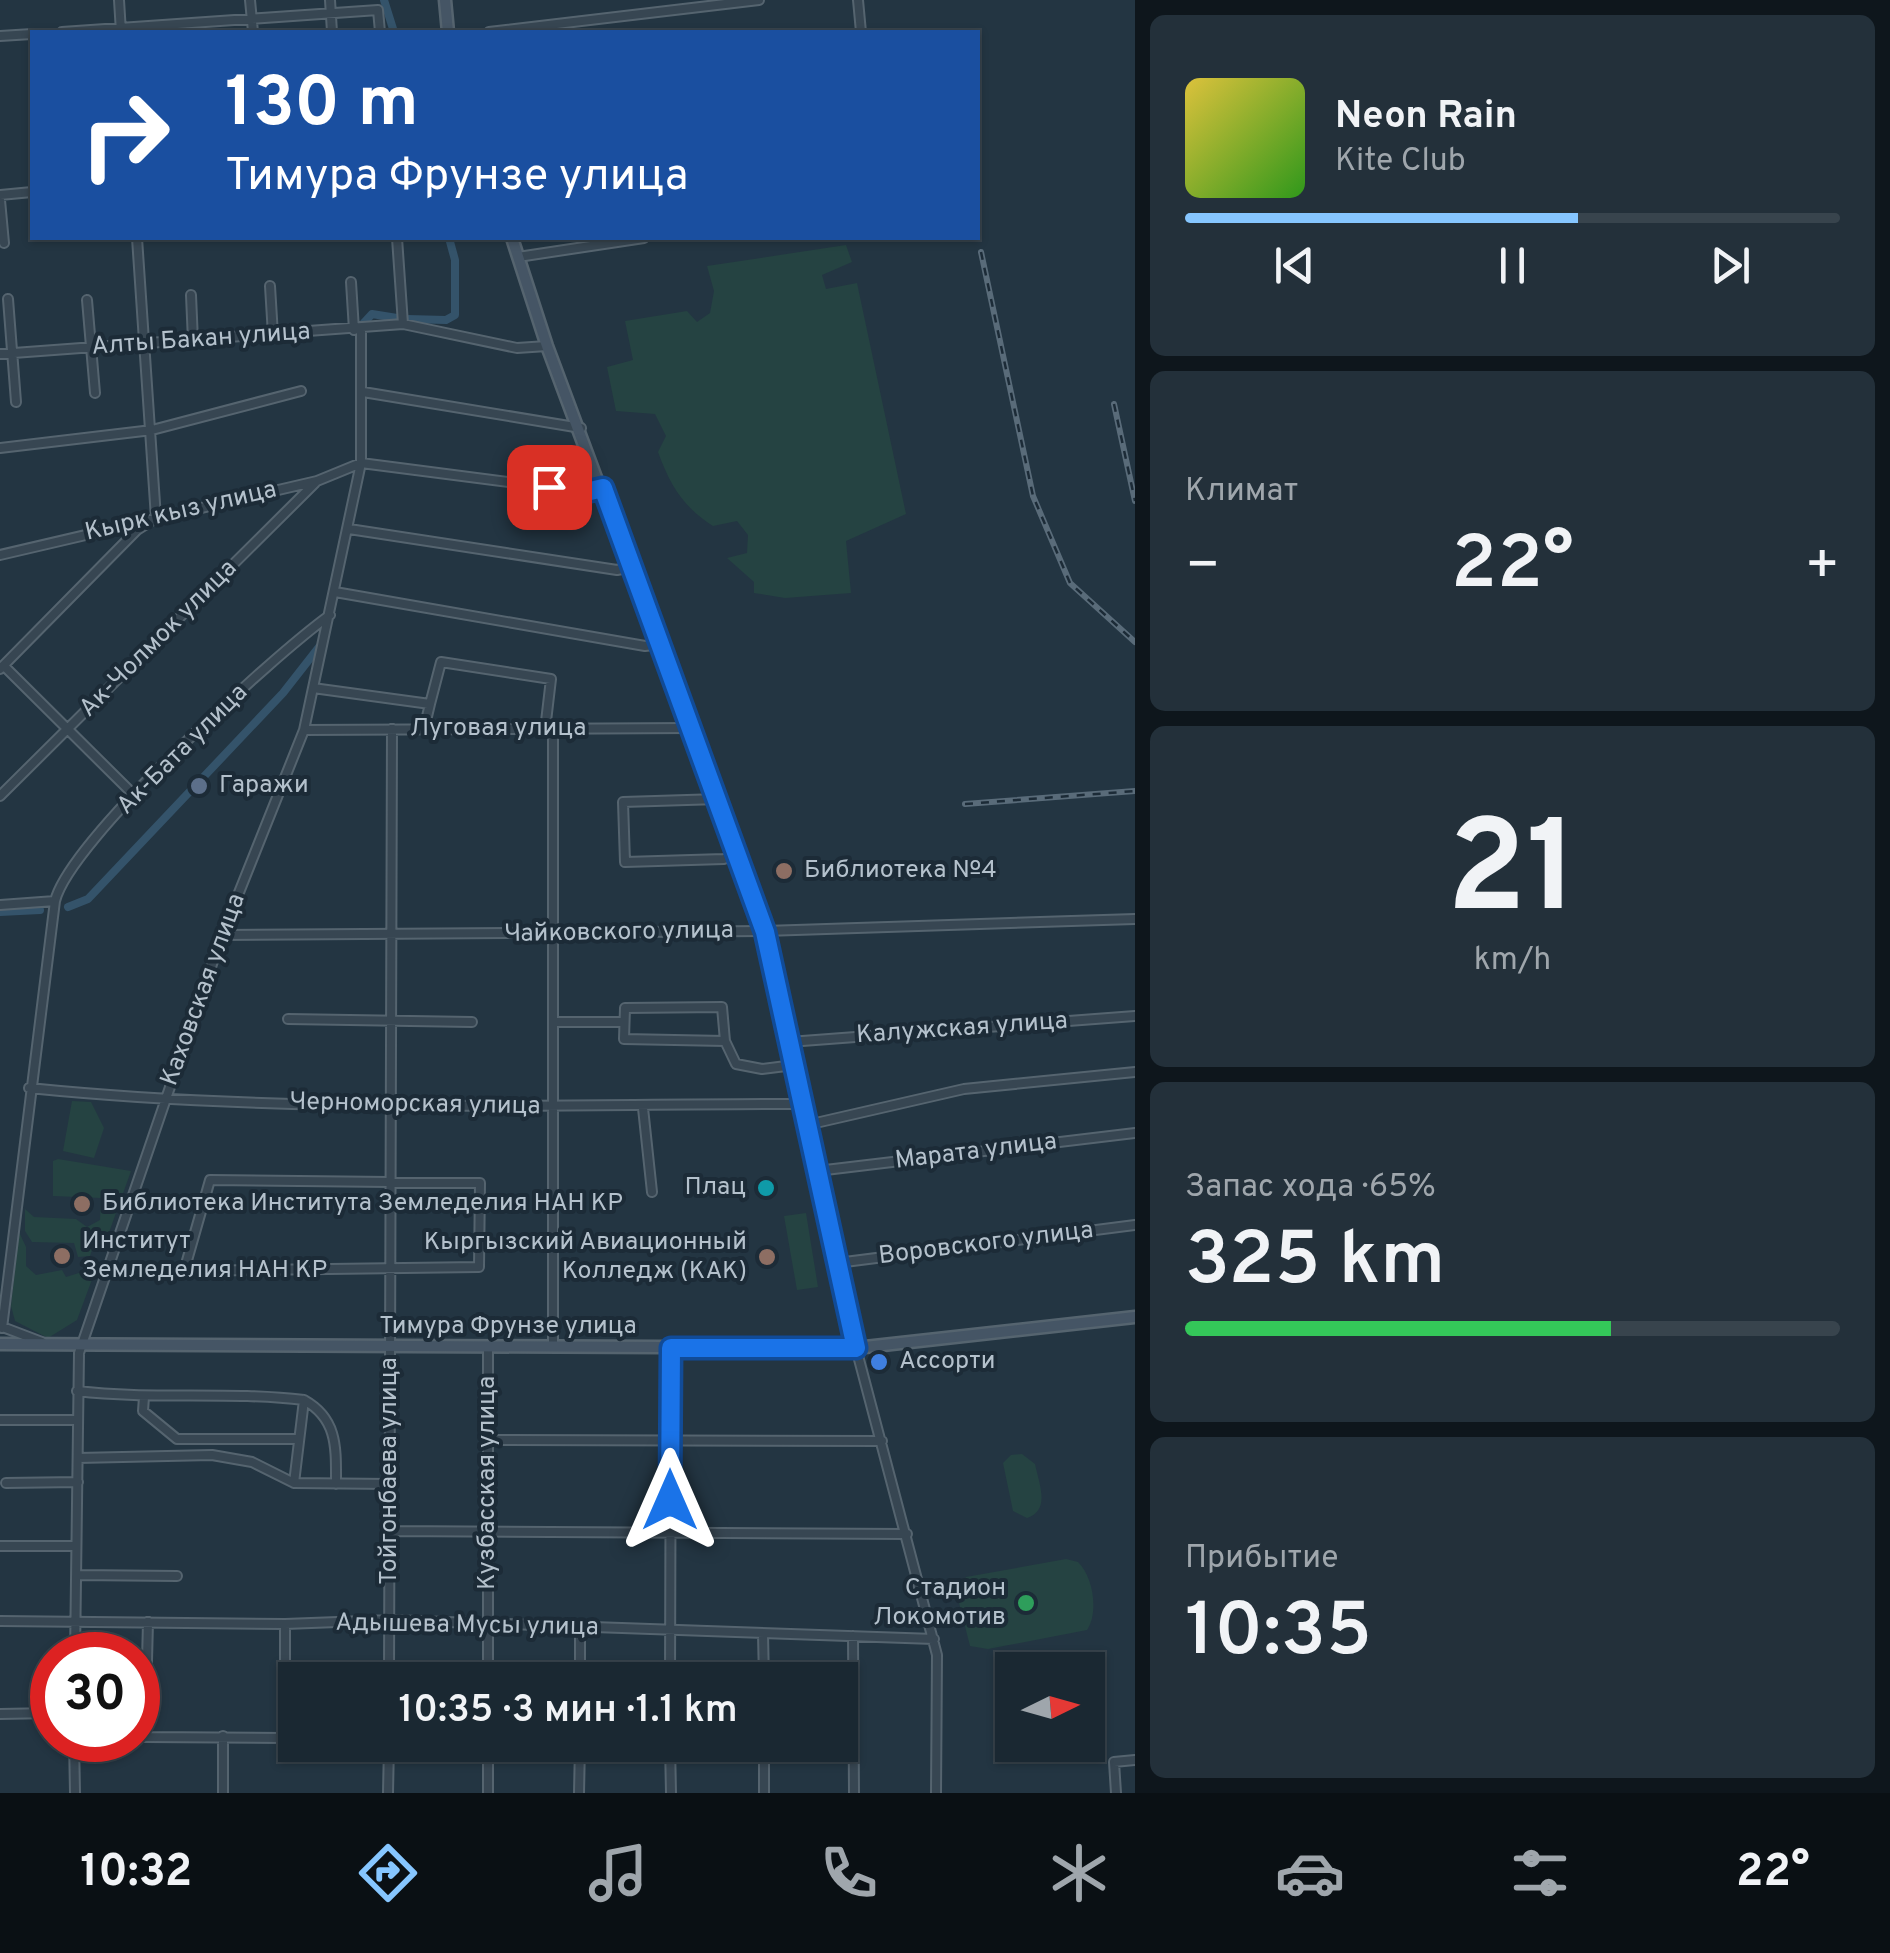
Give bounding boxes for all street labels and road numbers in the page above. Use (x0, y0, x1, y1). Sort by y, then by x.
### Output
street label: Алты Бакан улица (90, 316, 312, 364)
street label: Кырк кыз улица (82, 474, 280, 550)
street label: Ак-Чолмок улица (73, 553, 245, 725)
street label: Ак-Бата улица (111, 678, 255, 822)
street label: Луговая улица (410, 713, 586, 745)
street label: Каховская улица (154, 889, 254, 1091)
street label: Чайковского улица (504, 915, 734, 951)
street label: Калужская улица (855, 1006, 1069, 1052)
street label: Черноморская улица (289, 1087, 541, 1123)
street label: Марата улица (893, 1126, 1059, 1178)
street label: Воровского улица (877, 1215, 1095, 1273)
street label: Тимура Фрунзе улица (379, 1311, 637, 1343)
street label: Тойгонбаева улица (374, 1357, 406, 1585)
street label: Кузбасская улица (472, 1376, 504, 1590)
street label: Адышева Мусы улица (335, 1608, 599, 1644)

